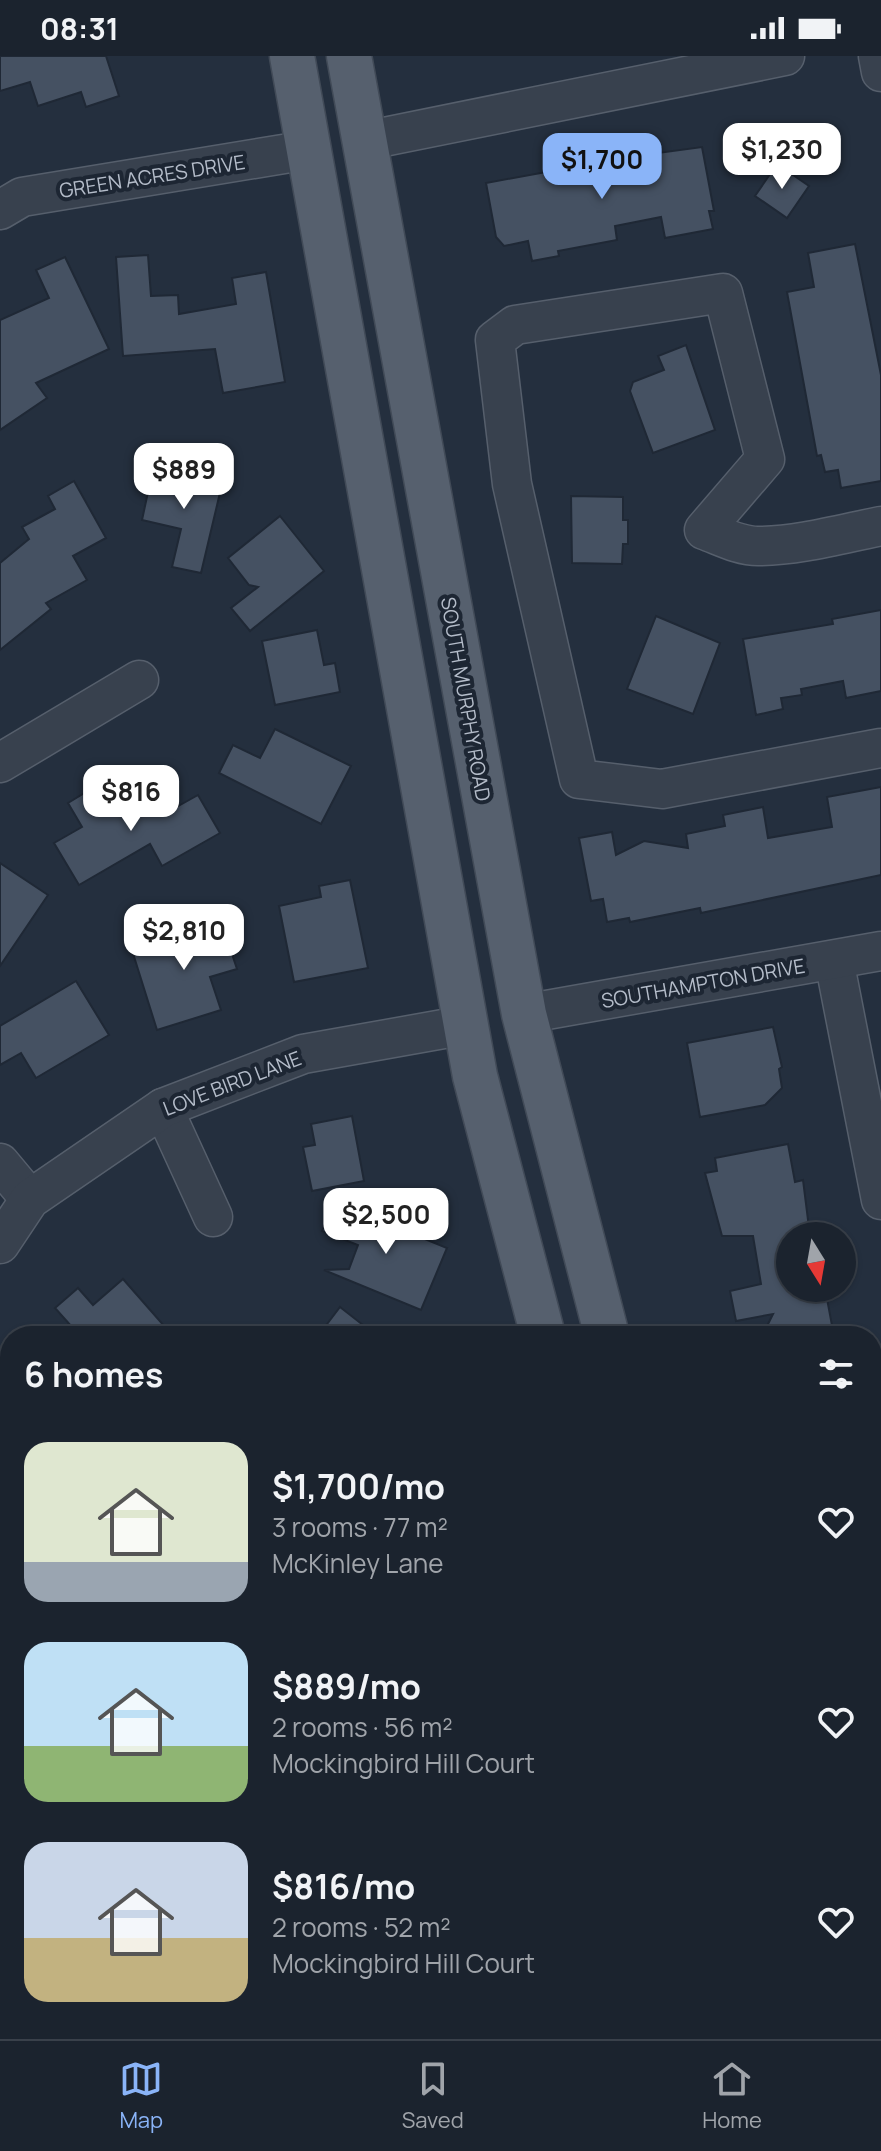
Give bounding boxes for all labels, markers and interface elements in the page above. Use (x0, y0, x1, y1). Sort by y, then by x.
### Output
text: 08:31 (40, 8, 119, 49)
pin: $1,230 (717, 123, 847, 191)
text: $1,230 (741, 131, 823, 167)
pin: $1,700 (537, 133, 667, 201)
text: $1,700 (561, 141, 643, 177)
street label: GREEN ACRES DRIVE (57, 148, 247, 204)
pin: $889 (137, 443, 231, 511)
text: $889 (152, 451, 216, 487)
street label: SOUTH MURPHY ROAD (435, 595, 497, 803)
pin: $816 (84, 765, 178, 833)
text: $816 (101, 773, 161, 809)
pin: $2,810 (119, 904, 249, 972)
text: $2,810 (142, 912, 226, 948)
street label: SOUTHAMPTON DRIVE (599, 952, 807, 1014)
street label: LOVE BIRD LANE (159, 1044, 305, 1122)
pin: $2,500 (321, 1188, 451, 1256)
text: $2,500 (341, 1196, 431, 1232)
north arrow (776, 1222, 856, 1302)
map controls (776, 1222, 856, 1302)
text: 6 homes (24, 1351, 163, 1397)
icon: filters (814, 1352, 858, 1396)
text: $1,700/mo (272, 1463, 445, 1509)
icon: home (88, 1474, 184, 1570)
icon: heart (814, 1500, 858, 1544)
text: 3 rooms · 77 m² (272, 1509, 448, 1545)
text: McKinley Lane (272, 1545, 443, 1581)
text: $889/mo (272, 1663, 421, 1709)
icon: home (88, 1674, 184, 1770)
icon: heart (814, 1700, 858, 1744)
text: 2 rooms · 56 m² (272, 1709, 453, 1745)
text: Mockingbird Hill Court (272, 1745, 535, 1781)
text: $816/mo (272, 1863, 415, 1909)
icon: home (88, 1874, 184, 1970)
icon: heart (814, 1900, 858, 1944)
text: 2 rooms · 52 m² (272, 1909, 451, 1945)
text: Mockingbird Hill Court (272, 1945, 535, 1981)
tab: Map (119, 2057, 163, 2135)
tab: Saved (402, 2057, 464, 2135)
tab: Home (702, 2057, 762, 2135)

